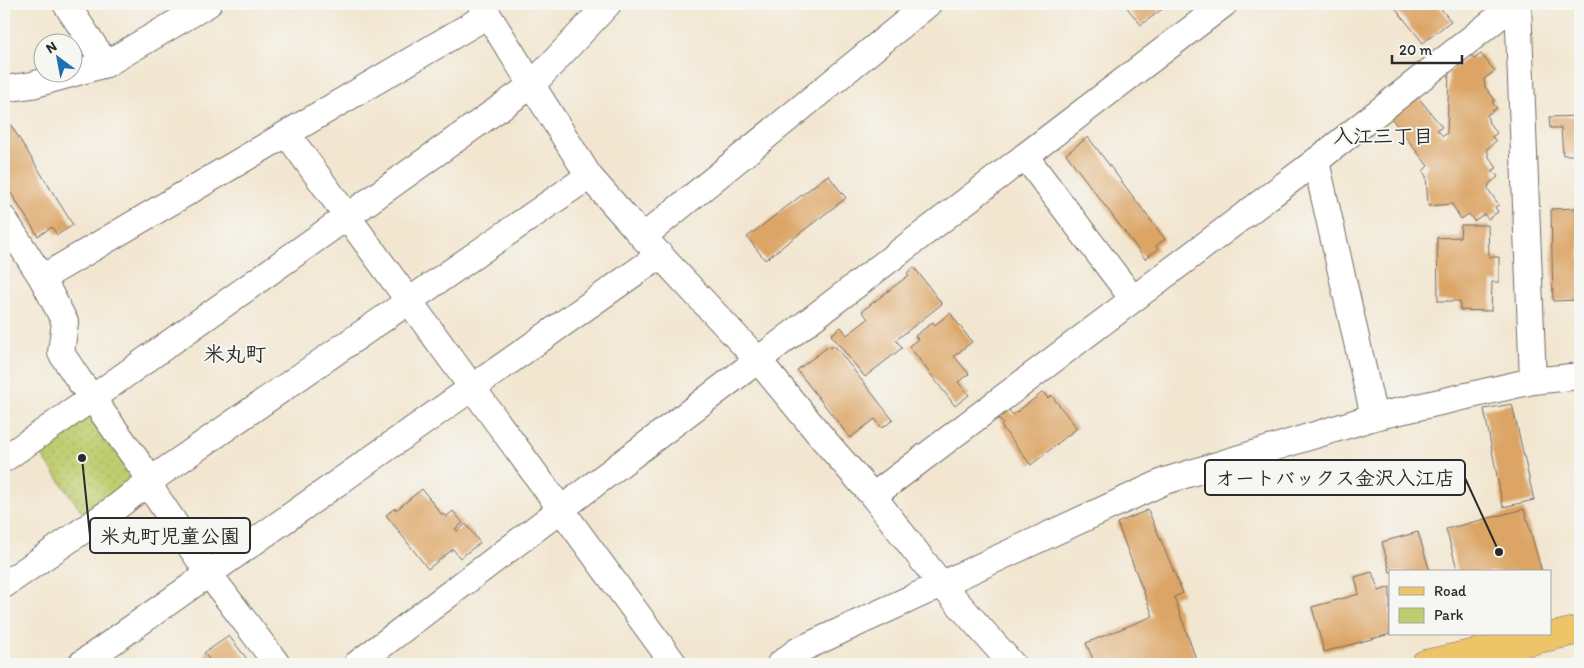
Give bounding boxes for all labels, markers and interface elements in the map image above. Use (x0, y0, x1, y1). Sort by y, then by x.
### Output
north arrow (32, 32, 82, 82)
scale bar (1392, 32, 1462, 64)
text: N (43, 38, 60, 57)
text: 20 m (1399, 41, 1433, 59)
district label: 入江三丁目 (1333, 124, 1433, 148)
district label: 米丸町 (204, 341, 267, 366)
callout: オートバックス金沢入江店 (1205, 460, 1465, 495)
text: オートバックス金沢入江店 (1215, 466, 1455, 490)
callout: 米丸町児童公園 (90, 518, 250, 553)
text: 米丸町児童公園 (100, 524, 240, 548)
legend (1389, 570, 1552, 636)
text: Road (1434, 582, 1467, 600)
text: Park (1434, 606, 1464, 624)

